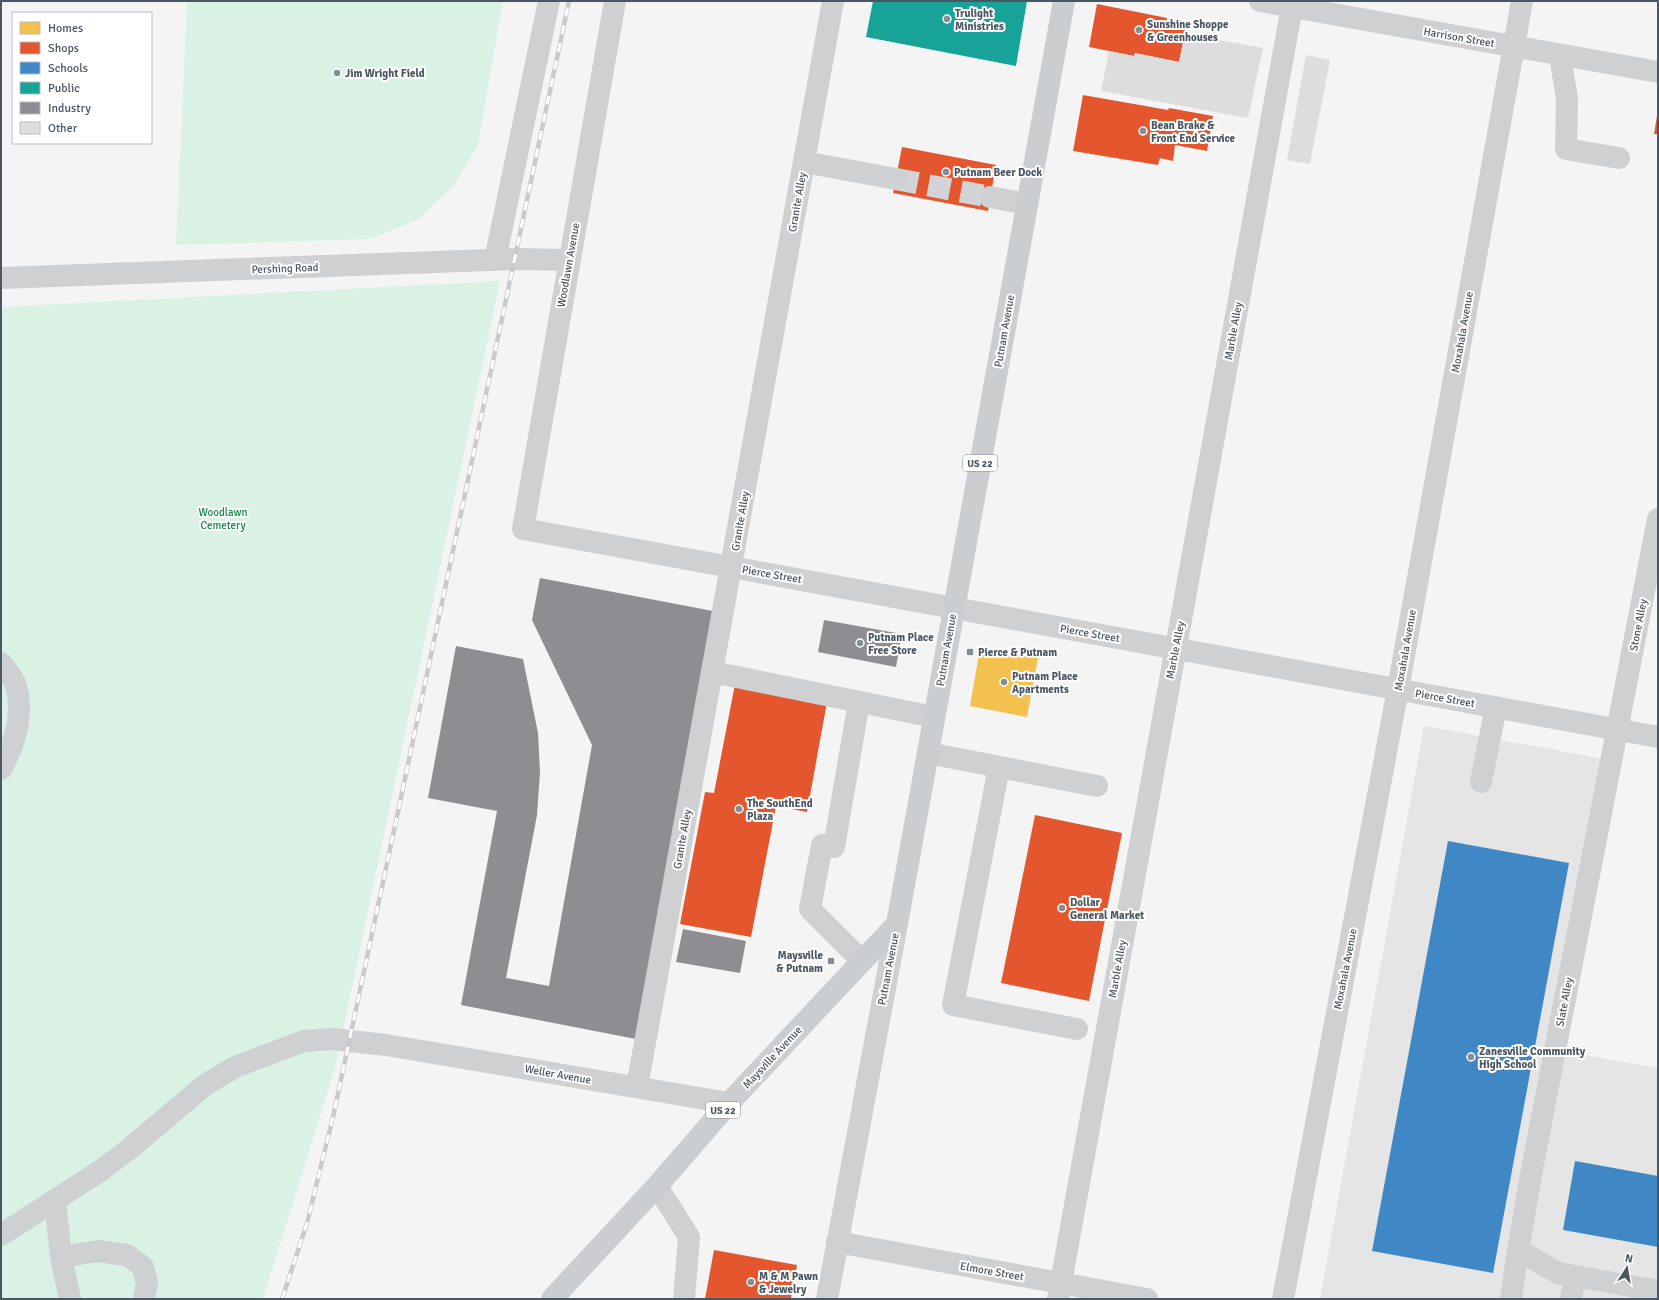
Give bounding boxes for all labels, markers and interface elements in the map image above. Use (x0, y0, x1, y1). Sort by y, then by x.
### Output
place label: Trulight Ministries (955, 7, 1004, 33)
legend (12, 12, 152, 144)
marker: Trulight Ministries (942, 14, 952, 24)
place label: Sunshine Shoppe & Greenhouses (1147, 18, 1229, 44)
text: Homes (48, 21, 83, 36)
marker: Sunshine Shoppe & Greenhouses (1134, 25, 1144, 35)
street label: Harrison Street (1422, 25, 1496, 50)
text: Shops (48, 41, 79, 56)
text: Schools (48, 61, 88, 76)
place label: Jim Wright Field (345, 67, 425, 80)
marker: Jim Wright Field (332, 68, 342, 78)
text: Public (48, 81, 80, 96)
text: Industry (48, 101, 91, 116)
place label: Bean Brake & Front End Service (1151, 119, 1236, 145)
text: Other (48, 121, 78, 136)
marker: Bean Brake & Front End Service (1138, 126, 1148, 136)
place label: Putnam Beer Dock (954, 166, 1042, 179)
marker: Putnam Beer Dock (941, 167, 951, 177)
street label: Granite Alley (786, 170, 809, 233)
street label: Woodlawn Avenue (555, 222, 582, 308)
street label: Pershing Road (251, 261, 319, 276)
street label: Moxahala Avenue (1449, 290, 1476, 374)
street label: Putnam Avenue (992, 294, 1017, 368)
street label: Marble Alley (1222, 300, 1245, 361)
road number: US 22 (963, 455, 997, 471)
street label: Granite Alley (729, 489, 752, 552)
park label: Woodlawn Cemetery (199, 506, 247, 532)
street label: Pierce Street (741, 563, 803, 586)
street label: Stone Alley (1627, 597, 1650, 652)
street label: Moxahala Avenue (1392, 608, 1419, 692)
street label: Putnam Avenue (934, 613, 959, 687)
street label: Marble Alley (1164, 619, 1188, 680)
street label: Pierce Street (1059, 622, 1121, 645)
place label: Putnam Place Free Store (868, 631, 934, 657)
marker: Putnam Place Free Store (855, 638, 865, 648)
place label: Pierce & Putnam (978, 646, 1057, 659)
marker: Pierce & Putnam (965, 647, 975, 657)
place label: Putnam Place Apartments (1012, 670, 1078, 696)
marker: Putnam Place Apartments (999, 677, 1009, 687)
street label: Pierce Street (1414, 687, 1476, 710)
place label: The SouthEnd Plaza (747, 797, 813, 823)
marker: The SouthEnd Plaza (734, 804, 744, 814)
street label: Granite Alley (671, 807, 694, 870)
place label: Dollar General Market (1070, 896, 1144, 922)
marker: Dollar General Market (1057, 903, 1067, 913)
street label: Moxahala Avenue (1331, 928, 1360, 1011)
street label: Putnam Avenue (875, 932, 902, 1006)
street label: Marble Alley (1106, 938, 1129, 999)
place label: Maysville & Putnam (776, 949, 824, 975)
marker: Maysville & Putnam (826, 956, 836, 966)
street label: Slate Alley (1553, 976, 1576, 1028)
street label: Maysville Avenue (740, 1023, 805, 1091)
place label: Zanesville Community High School (1479, 1045, 1586, 1071)
marker: Zanesville Community High School (1466, 1052, 1476, 1062)
street label: Weller Avenue (524, 1062, 592, 1087)
road number: US 22 (706, 1102, 740, 1118)
north arrow (1607, 1248, 1647, 1288)
text: N (1624, 1252, 1634, 1266)
street label: Elmore Street (959, 1260, 1025, 1284)
place label: M & M Pawn & Jewelry (759, 1270, 818, 1296)
marker: M & M Pawn & Jewelry (746, 1277, 756, 1287)

